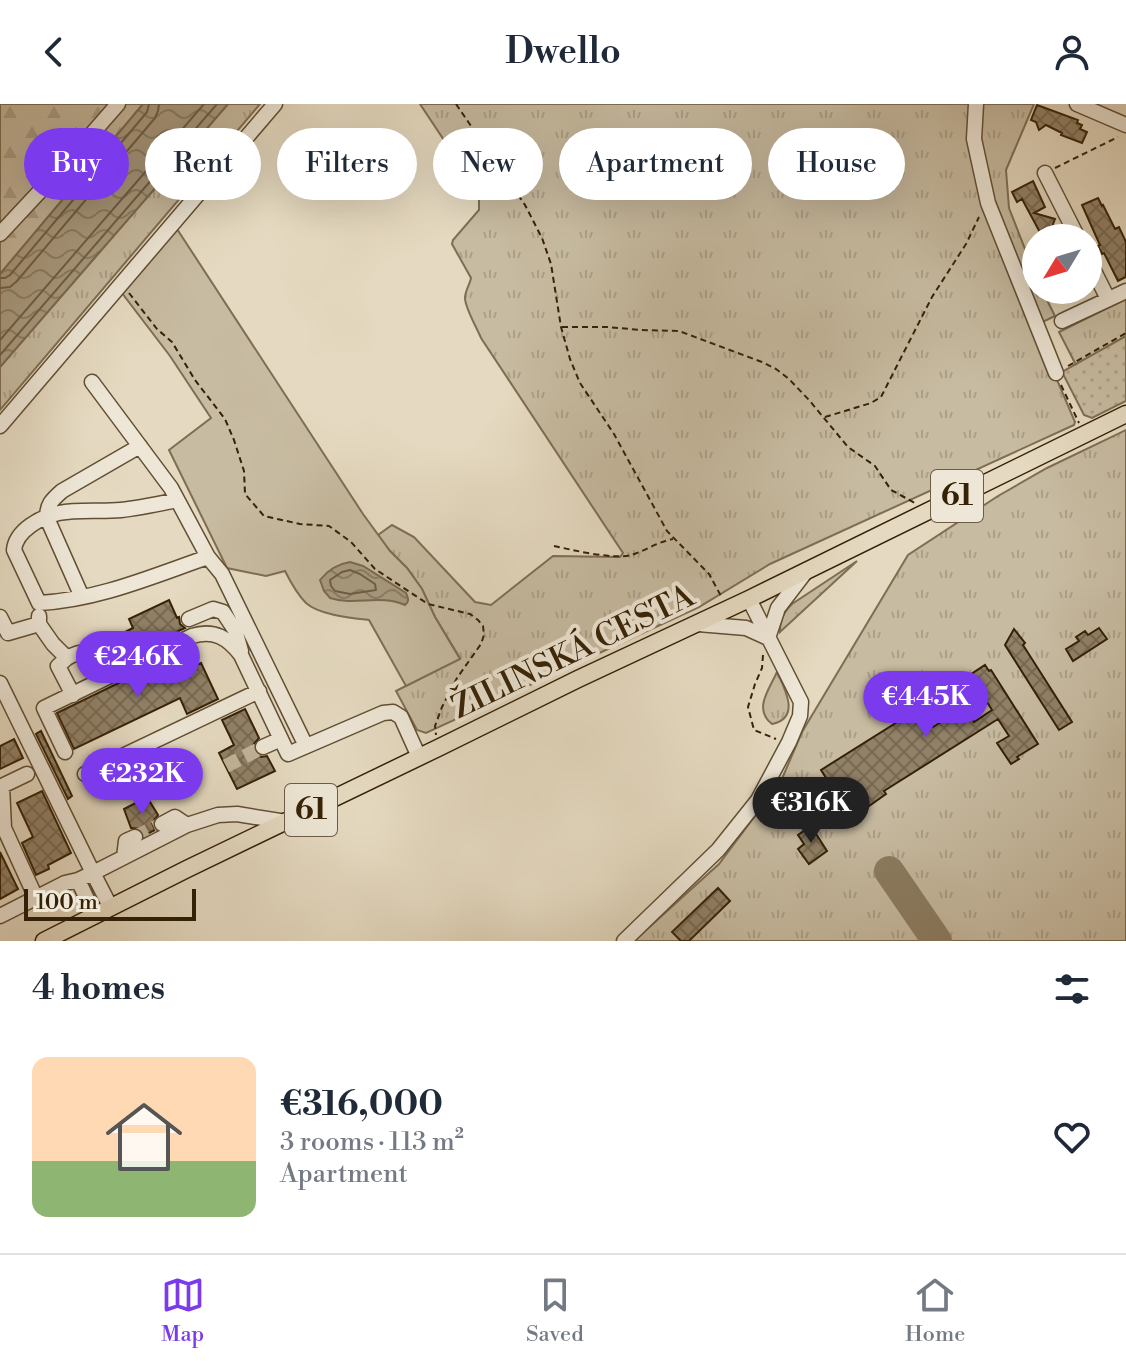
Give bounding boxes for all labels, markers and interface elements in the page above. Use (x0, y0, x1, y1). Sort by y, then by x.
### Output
icon: back (32, 30, 76, 74)
text: Dwello (505, 30, 621, 75)
icon: person (1050, 30, 1094, 74)
chip: Buy (24, 128, 129, 200)
chip: Rent (145, 128, 261, 200)
chip: Filters (277, 128, 417, 200)
chip: New (433, 128, 543, 200)
chip: Apartment (559, 128, 752, 200)
chip: House (768, 128, 905, 200)
north arrow (1022, 224, 1102, 304)
map controls (1022, 224, 1102, 304)
road number: 61 (931, 470, 983, 522)
street label: ŽILINSKÁ CESTA (444, 574, 702, 728)
pin: €246K (82, 631, 194, 699)
text: €246K (94, 641, 182, 673)
pin: €445K (870, 671, 982, 739)
text: €445K (881, 681, 971, 713)
pin: €232K (86, 748, 198, 816)
text: €232K (99, 758, 185, 790)
pin: €316K (755, 777, 867, 845)
road number: 61 (285, 784, 337, 836)
text: €316K (771, 787, 851, 819)
scale bar (24, 885, 196, 921)
text: 100 m (36, 889, 98, 916)
icon: filters (1050, 967, 1094, 1011)
text: 4 homes (32, 968, 165, 1010)
text: €316,000 (280, 1084, 443, 1126)
icon: home (96, 1089, 192, 1185)
icon: heart (1050, 1115, 1094, 1159)
text: 3 rooms · 113 m² (280, 1126, 464, 1158)
text: Apartment (280, 1158, 408, 1190)
tab: Map (161, 1273, 205, 1348)
tab: Saved (526, 1273, 584, 1348)
tab: Home (905, 1273, 965, 1348)

